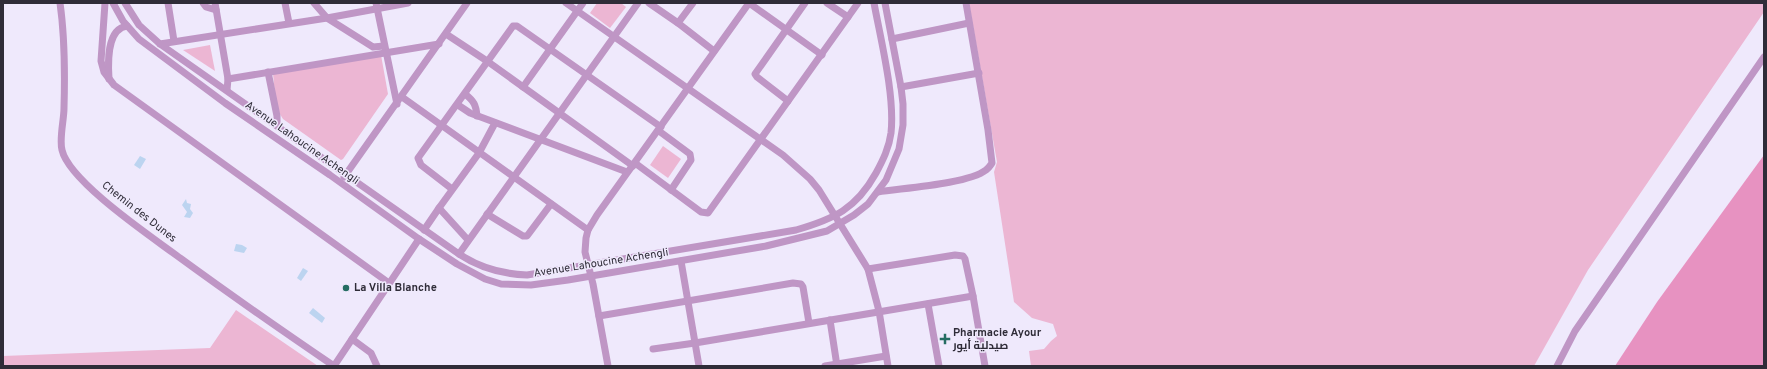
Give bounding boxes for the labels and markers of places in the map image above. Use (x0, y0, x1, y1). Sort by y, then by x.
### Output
place label: La Villa Blanche (354, 281, 437, 295)
marker: La Villa Blanche (341, 283, 351, 293)
place label: Pharmacie Ayour صيدلية أيور (952, 326, 1042, 353)
marker: Pharmacie Ayour صيدلية أيور (940, 334, 950, 344)

